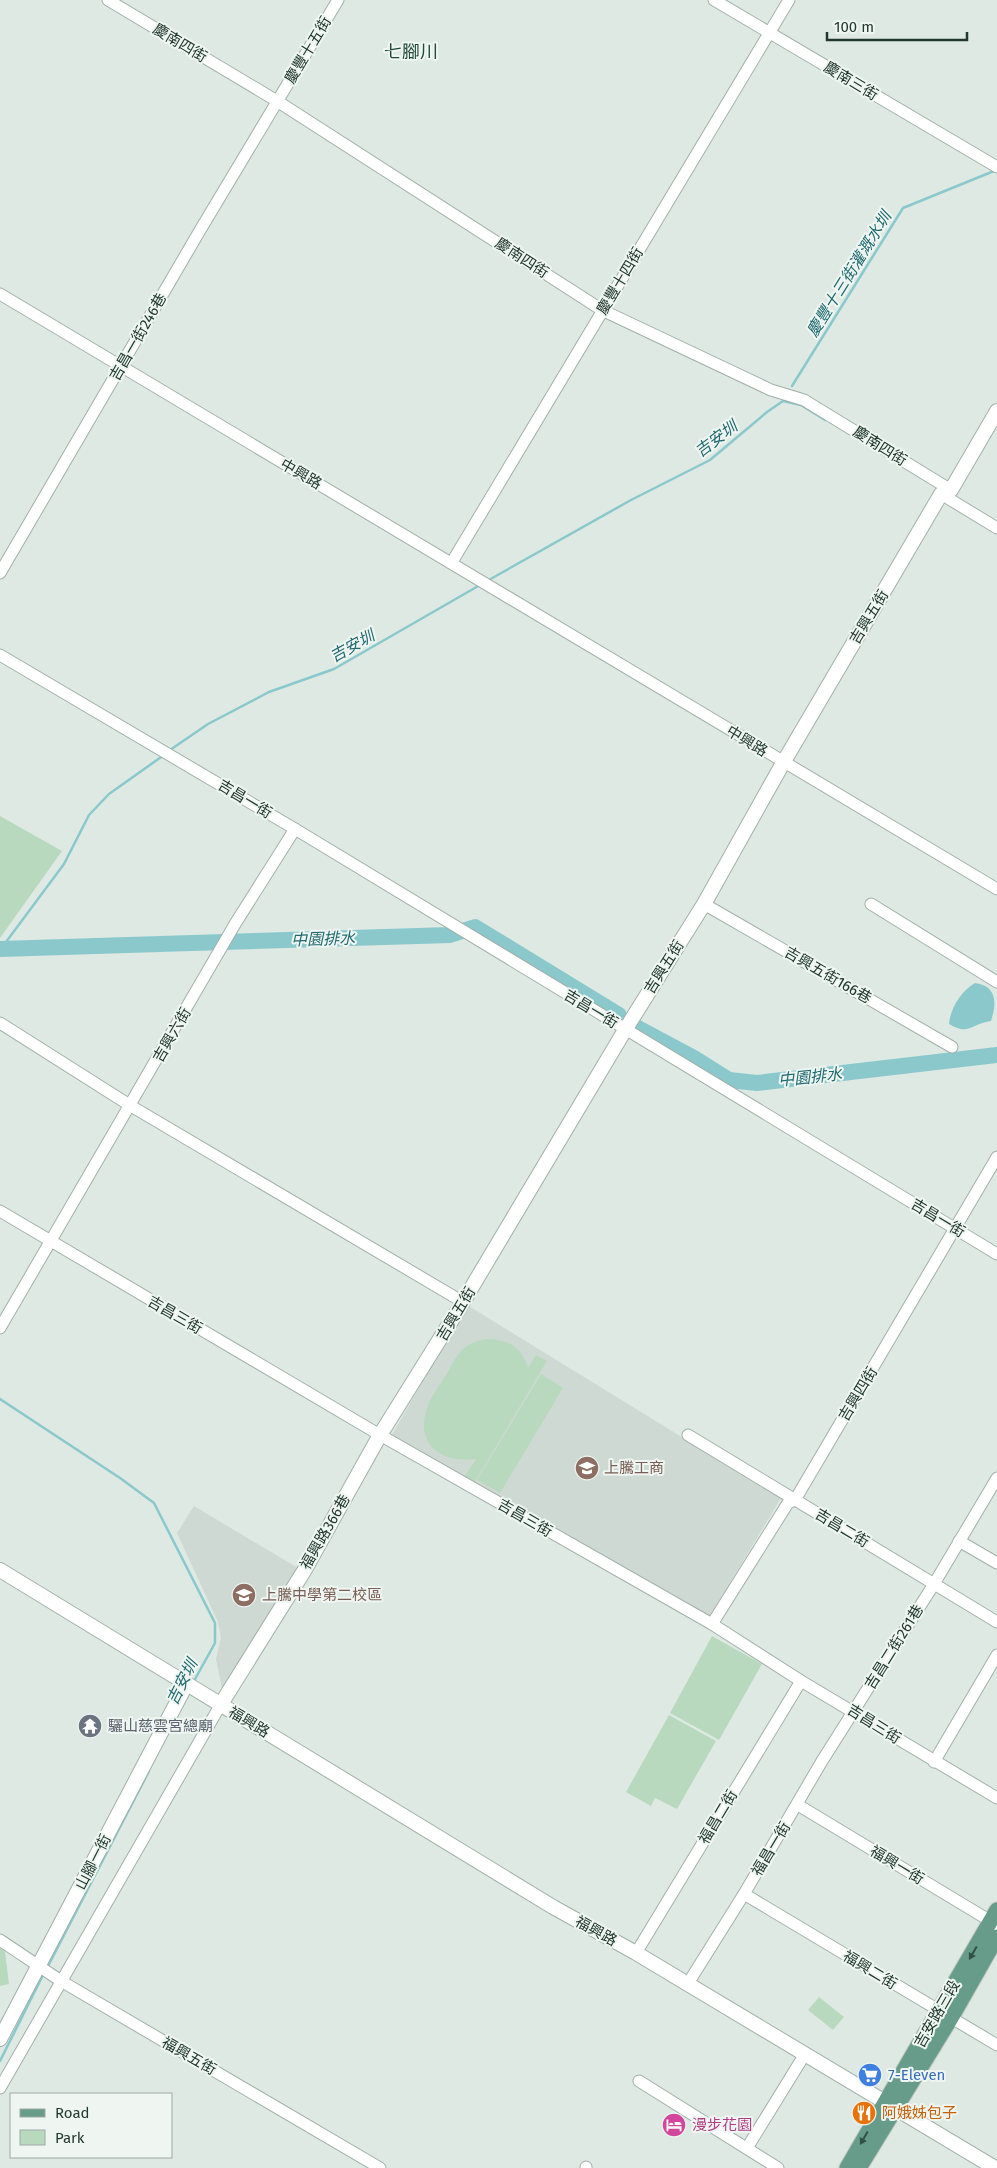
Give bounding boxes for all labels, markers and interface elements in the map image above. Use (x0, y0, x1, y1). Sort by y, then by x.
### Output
scale bar (827, 10, 967, 42)
street label: 慶豐十五街 (281, 13, 335, 87)
text: 100 m (834, 18, 874, 36)
street label: 慶南四街 (150, 20, 210, 66)
district label: 七腳川 (384, 41, 438, 63)
street label: 慶南三街 (821, 58, 881, 104)
water label: 慶豐十三街灌溉水圳 (803, 206, 896, 340)
street label: 慶南四街 (492, 234, 552, 282)
street label: 慶豐十四街 (593, 244, 647, 318)
street label: 吉昌一街246巷 (106, 290, 170, 384)
water label: 吉安圳 (691, 416, 742, 461)
street label: 慶南四街 (850, 422, 910, 470)
street label: 中興路 (277, 455, 325, 493)
street label: 吉興五街 (846, 587, 892, 647)
water label: 吉安圳 (326, 625, 379, 666)
street label: 中興路 (723, 722, 771, 760)
street label: 吉昌一街 (215, 776, 275, 822)
water label: 中園排水 (291, 928, 356, 950)
street label: 吉興五街 (640, 937, 688, 997)
street label: 吉興五街166巷 (781, 943, 875, 1007)
street label: 吉昌一街 (561, 986, 621, 1032)
street label: 吉興六街 (149, 1005, 195, 1065)
water label: 中園排水 (777, 1064, 844, 1090)
street label: 吉昌一街 (908, 1195, 968, 1241)
street label: 吉興五街 (433, 1284, 479, 1344)
street label: 吉昌三街 (145, 1292, 205, 1338)
street label: 吉興四街 (835, 1364, 881, 1424)
school or university icon: 上騰工商 (574, 1455, 600, 1481)
place label: 上騰工商 (604, 1459, 664, 1477)
street label: 福興路366巷 (296, 1491, 354, 1573)
street label: 吉昌三街 (495, 1495, 555, 1541)
street label: 吉昌二街 (812, 1505, 872, 1551)
school or university icon: 上騰中學第二校區 (231, 1582, 257, 1608)
place label: 上騰中學第二校區 (262, 1586, 382, 1604)
street label: 吉昌二街261巷 (861, 1601, 927, 1693)
water label: 吉安圳 (163, 1655, 202, 1708)
street label: 吉昌三街 (844, 1700, 904, 1748)
street label: 福興路 (225, 1703, 273, 1741)
temple icon: 驪山慈雲宮總廟 (77, 1713, 103, 1739)
place label: 驪山慈雲宮總廟 (108, 1717, 213, 1735)
street label: 福昌二街 (695, 1787, 741, 1847)
street label: 福昌一街 (748, 1819, 794, 1879)
street label: 山腳一街 (71, 1831, 115, 1893)
street label: 福興一街 (867, 1842, 927, 1888)
street label: 福興路 (572, 1912, 620, 1950)
one-way arrow (968, 1946, 977, 1959)
street label: 福興二街 (840, 1947, 900, 1993)
street label: 吉安路三段 (910, 1977, 964, 2051)
street label: 福興五街 (159, 2033, 219, 2079)
supermarket icon: 7-Eleven (857, 2062, 883, 2088)
place label: 7-Eleven (888, 2066, 945, 2084)
legend (10, 2093, 172, 2158)
restaurant icon: 阿娥姊包子 (851, 2100, 877, 2126)
text: Road (55, 2104, 90, 2122)
place label: 阿娥姊包子 (882, 2104, 957, 2122)
hotel icon: 漫步花園 (661, 2112, 687, 2138)
place label: 漫步花園 (692, 2116, 752, 2134)
text: Park (55, 2129, 85, 2147)
one-way arrow (860, 2131, 868, 2145)

